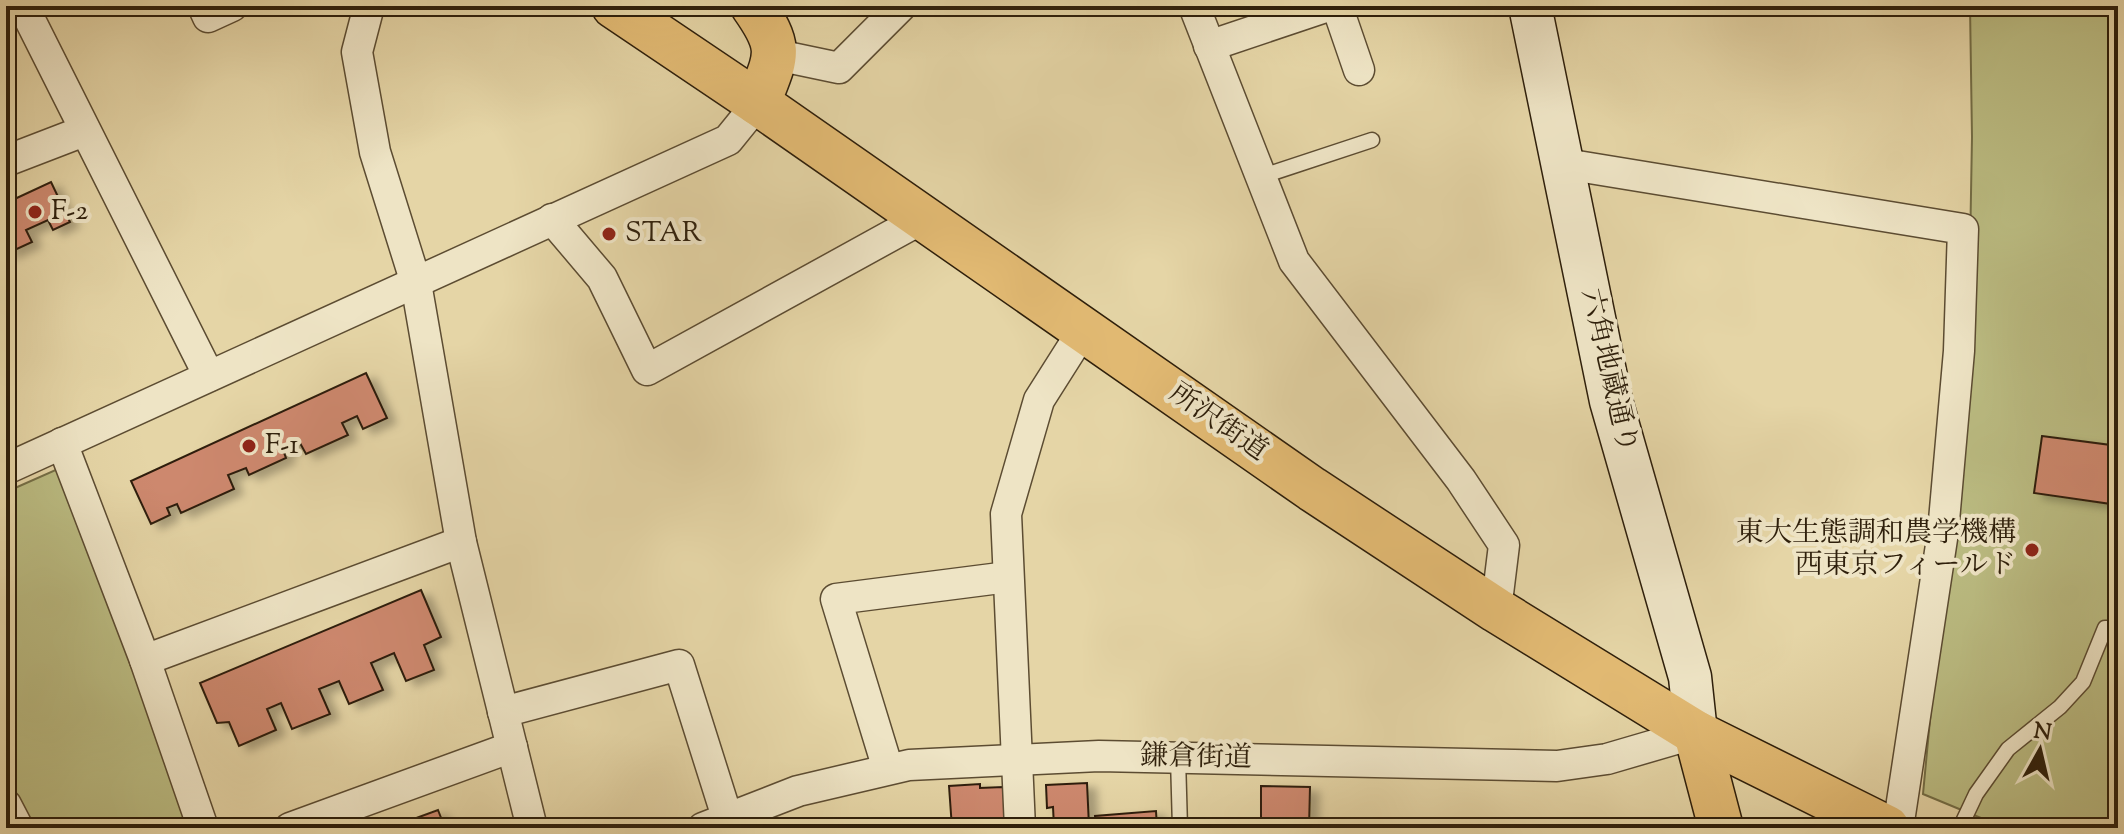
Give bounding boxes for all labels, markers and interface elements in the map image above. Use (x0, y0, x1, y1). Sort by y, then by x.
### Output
place label: F-2 (51, 192, 88, 232)
marker: F-2 (26, 203, 44, 221)
place label: STAR (625, 214, 702, 254)
marker: STAR (600, 225, 618, 243)
street label: 六角地蔵通り (1570, 285, 1646, 457)
street label: 所沢街道 (1161, 374, 1275, 472)
place label: F-1 (265, 426, 299, 466)
marker: F-1 (240, 437, 258, 455)
place label: 東大生態調和農学機構 西東京フィールド (1736, 514, 2016, 586)
marker: 東大生態調和農学機構 西東京フィールド (2023, 541, 2041, 559)
north arrow (2000, 710, 2080, 790)
text: N (2031, 716, 2054, 750)
street label: 鎌倉街道 (1140, 737, 1252, 779)

